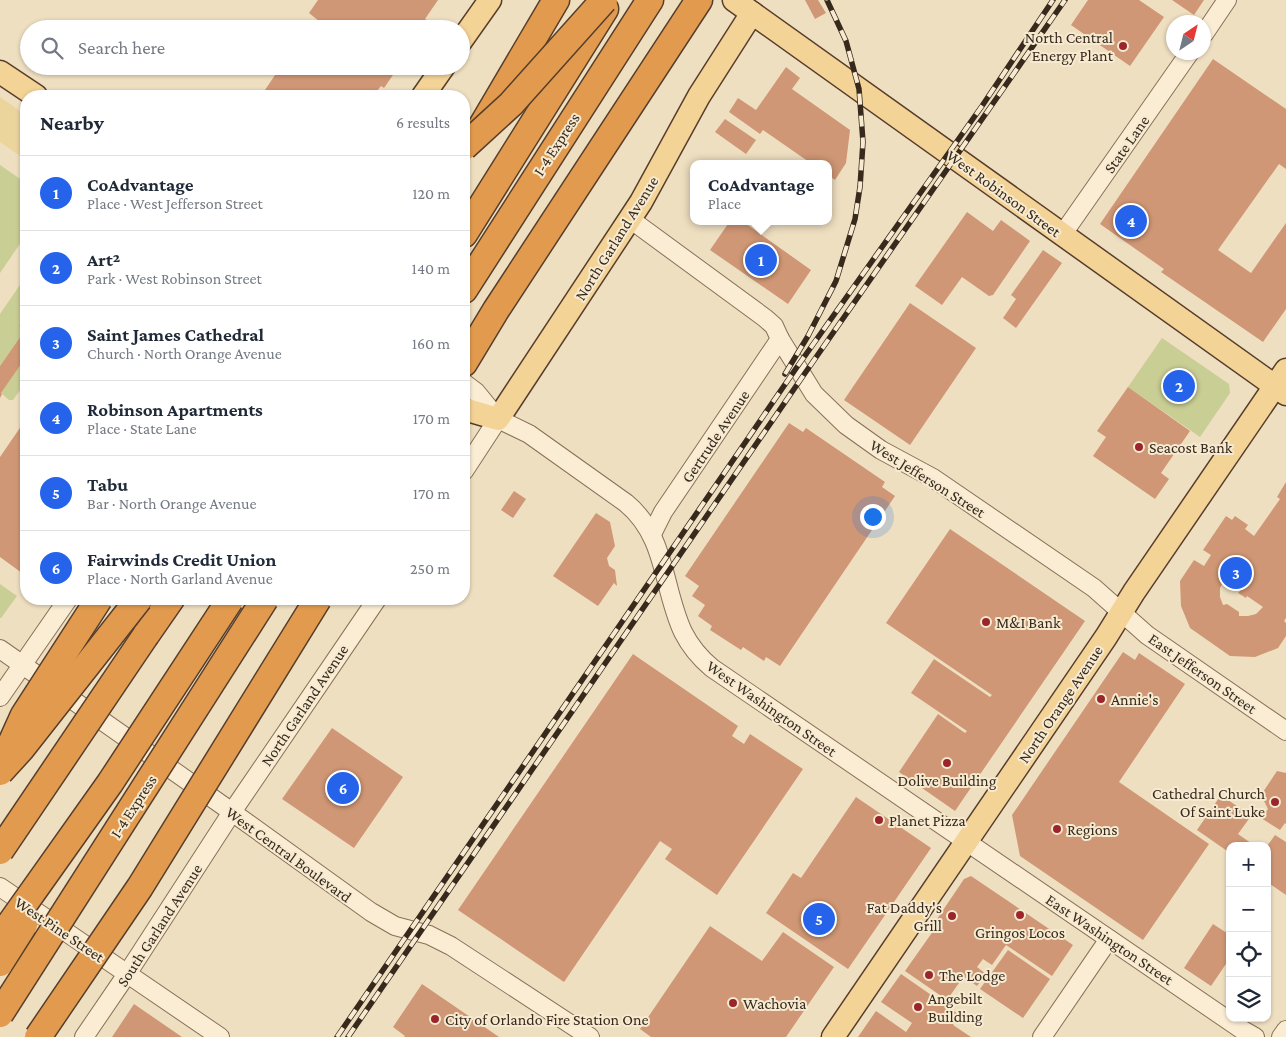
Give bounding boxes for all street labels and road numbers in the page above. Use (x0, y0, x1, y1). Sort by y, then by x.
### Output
street label: I-4 Express (530, 110, 584, 179)
street label: State Lane (1100, 112, 1152, 176)
street label: West Robinson Street (943, 146, 1064, 241)
street label: North Garland Avenue (571, 173, 661, 303)
street label: Gertrude Avenue (678, 387, 753, 486)
street label: West Jefferson Street (866, 436, 989, 522)
street label: East Jefferson Street (1145, 630, 1260, 718)
street label: North Garland Avenue (257, 641, 351, 769)
street label: North Orange Avenue (1015, 642, 1107, 767)
street label: West Washington Street (703, 657, 840, 761)
street label: I-4 Express (107, 772, 161, 841)
street label: West Central Boulevard (223, 803, 355, 906)
street label: South Garland Avenue (113, 861, 205, 990)
street label: East Washington Street (1042, 891, 1177, 990)
street label: West Pine Street (12, 893, 108, 966)

